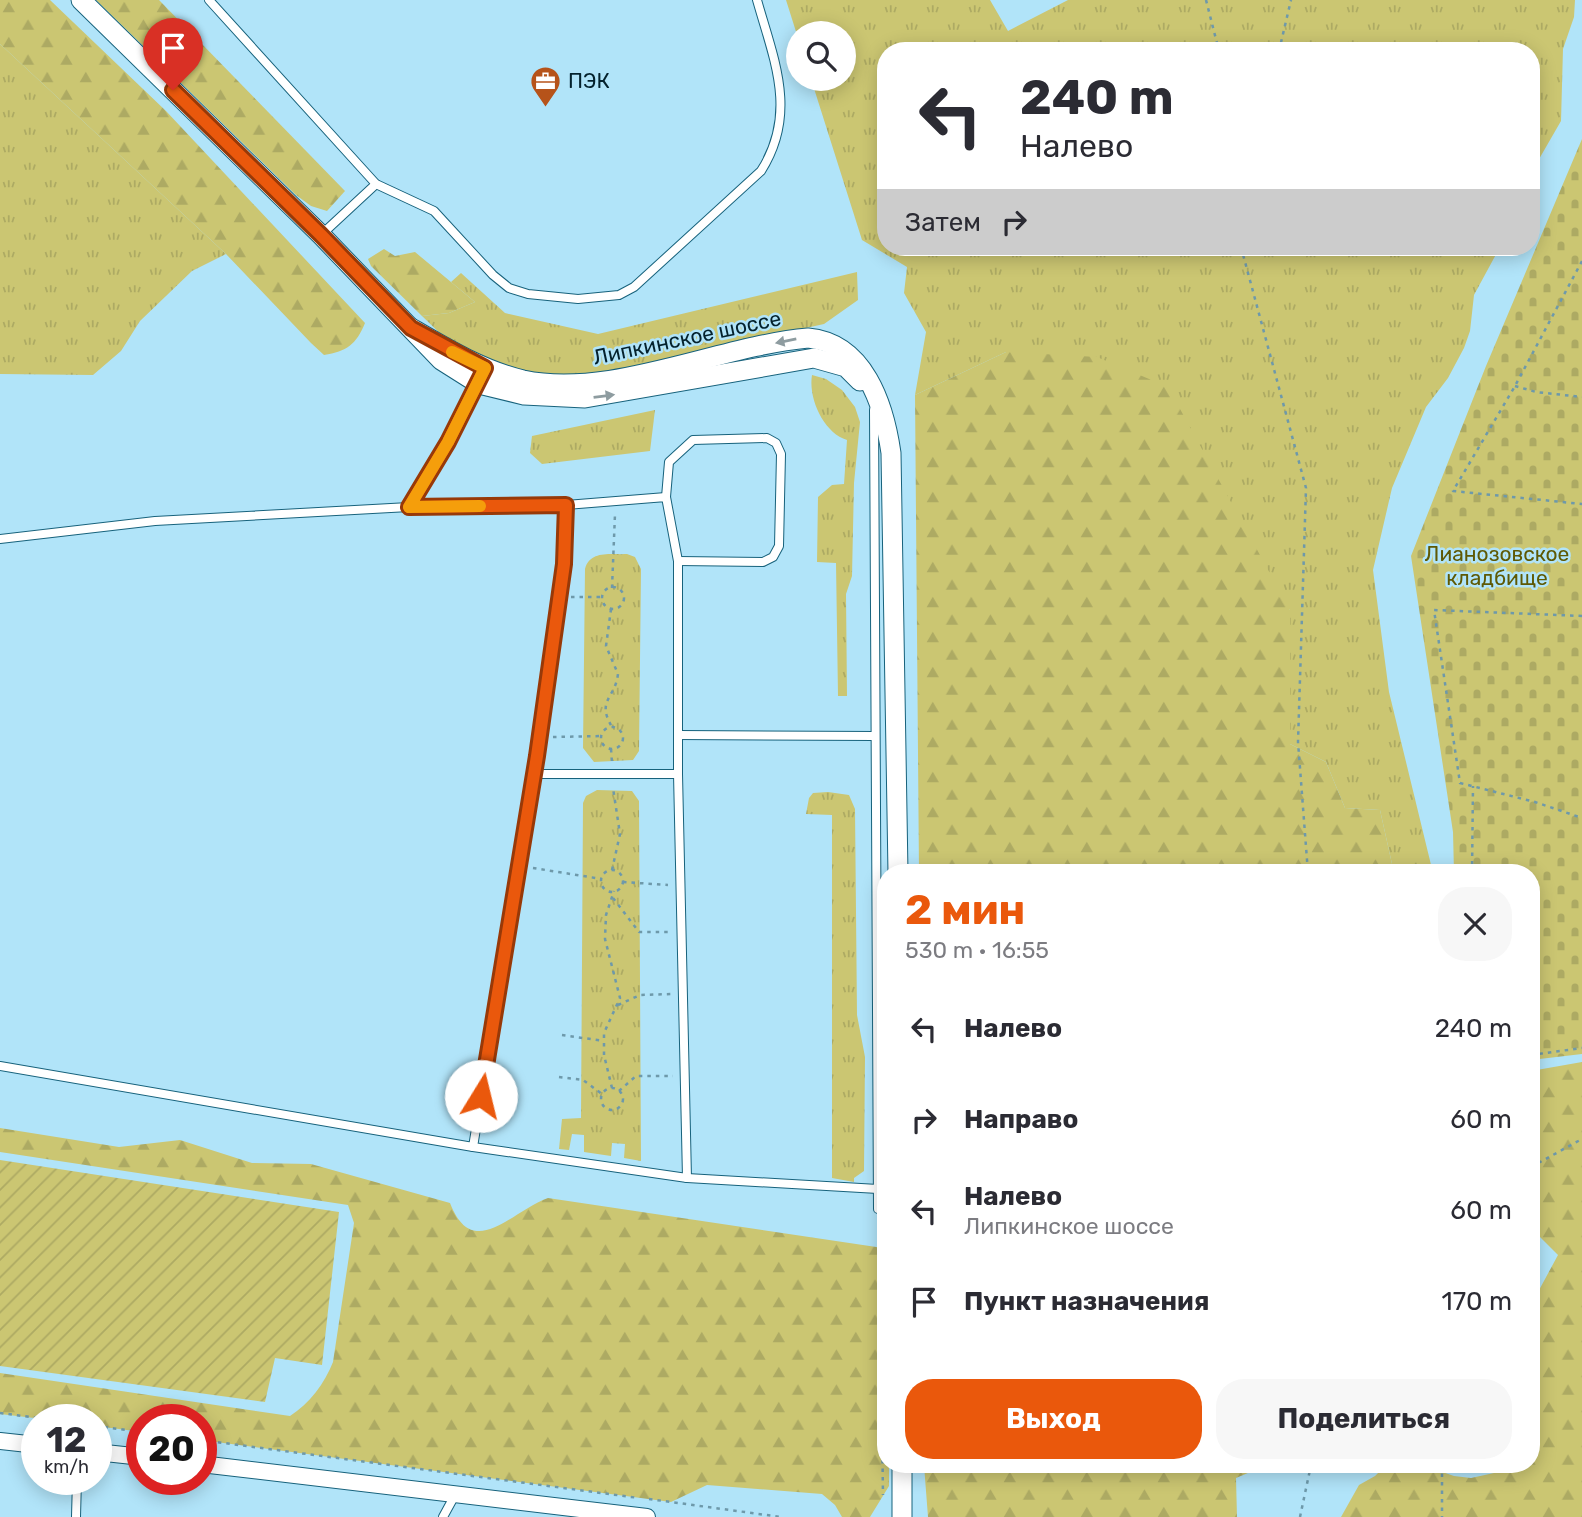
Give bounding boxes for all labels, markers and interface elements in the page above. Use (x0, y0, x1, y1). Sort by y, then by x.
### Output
pin (143, 18, 203, 90)
map controls (786, 21, 856, 91)
button: search (786, 21, 856, 91)
icon: arrive (154, 29, 192, 67)
office icon: ПЭК (528, 64, 562, 108)
place label: ПЭК (568, 68, 610, 93)
text: 240 m (1020, 68, 1174, 126)
icon: left (905, 70, 996, 161)
text: Налево (1020, 127, 1133, 165)
icon: right (995, 203, 1033, 241)
text: Затем (905, 207, 981, 238)
street label: Липкинское шоссе (591, 305, 783, 370)
one-way arrow (775, 335, 797, 346)
one-way arrow (593, 390, 615, 401)
park label: Лианозовское кладбище (1425, 541, 1569, 590)
text: 2 мин (905, 885, 1025, 935)
button: close (1438, 887, 1512, 961)
text: 530 m · 16:55 (905, 936, 1049, 964)
icon: left (905, 1010, 943, 1048)
text: Налево (964, 1013, 1062, 1044)
text: 240 m (1435, 1013, 1512, 1044)
position arrow (444, 1059, 518, 1133)
icon: right (905, 1101, 943, 1139)
text: Направо (964, 1104, 1078, 1135)
text: 60 m (1450, 1104, 1512, 1135)
text: Налево (964, 1181, 1062, 1212)
icon: left (905, 1192, 943, 1230)
text: 60 m (1450, 1195, 1512, 1226)
text: Липкинское шоссе (964, 1212, 1174, 1240)
icon: arrive (905, 1283, 943, 1321)
text: Пункт назначения (964, 1286, 1209, 1317)
text: 170 m (1442, 1286, 1512, 1317)
button: Выход (905, 1379, 1202, 1459)
button: Поделиться (1216, 1379, 1512, 1459)
speed limit sign: 20 (126, 1404, 217, 1495)
text: 12 (46, 1419, 87, 1461)
text: km/h (44, 1456, 89, 1478)

